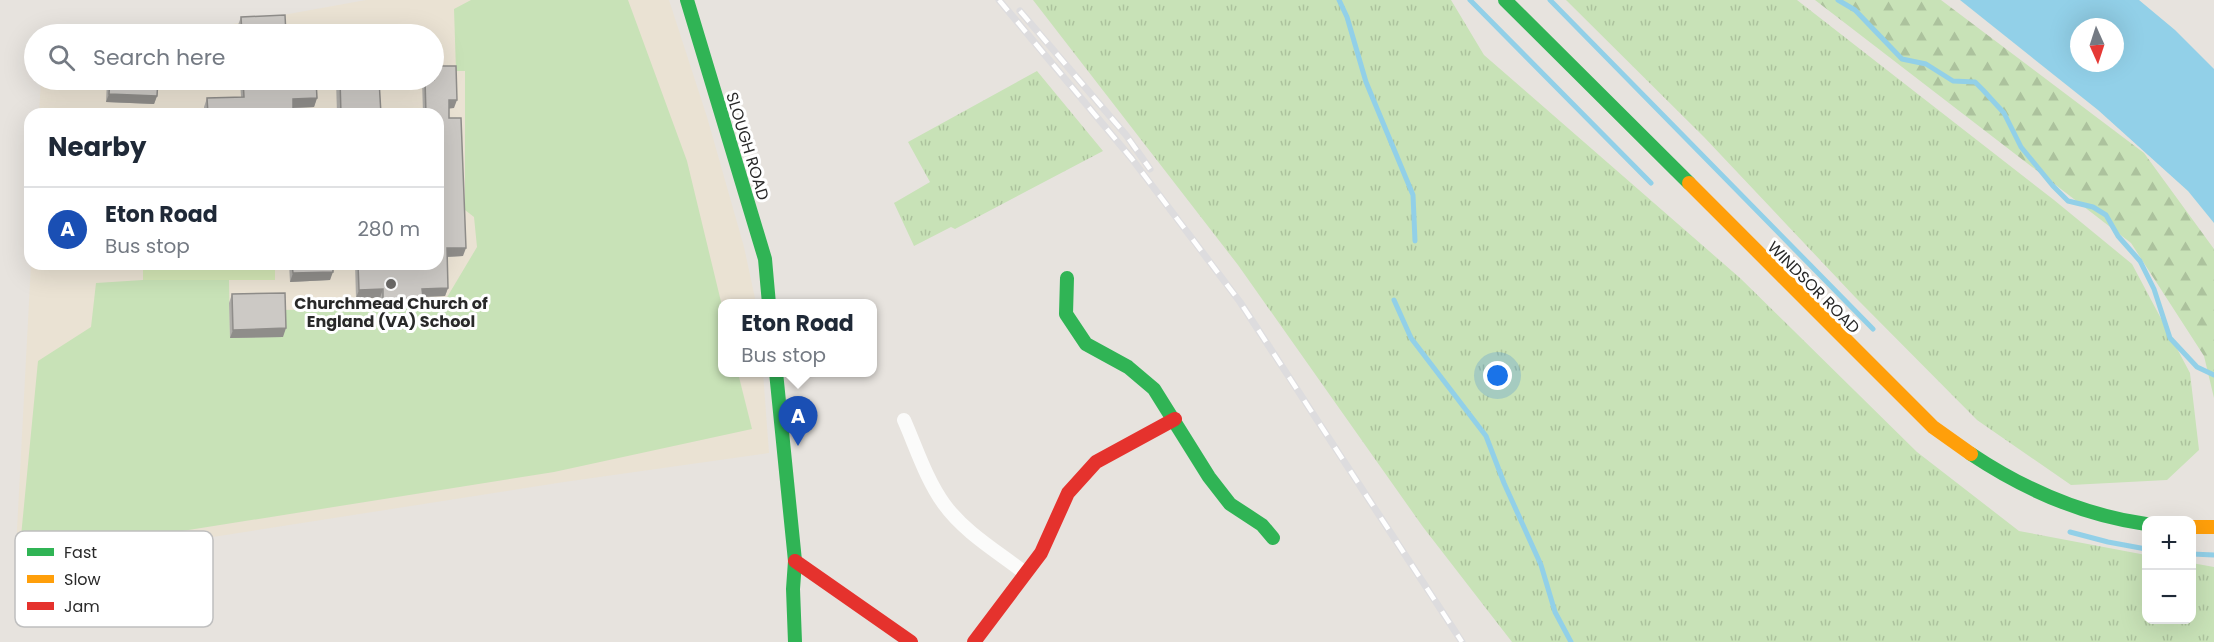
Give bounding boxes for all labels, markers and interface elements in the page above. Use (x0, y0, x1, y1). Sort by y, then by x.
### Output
north arrow (2070, 18, 2124, 72)
search box (24, 24, 444, 90)
icon: search (45, 41, 78, 74)
text: Search here (93, 42, 226, 73)
street label: SLOUGH ROAD (720, 89, 775, 203)
text: Nearby (48, 129, 146, 165)
text: Eton Road (105, 199, 218, 230)
text: A (60, 215, 75, 243)
text: 280 m (357, 215, 420, 243)
text: Bus stop (105, 232, 190, 260)
street label: WINDSOR ROAD (1762, 236, 1865, 339)
marker: Churchmead Church of England (VA) School (384, 277, 398, 291)
place label: Churchmead Church of England (VA) School (294, 292, 488, 333)
popup (718, 299, 877, 377)
text: Eton Road (741, 308, 854, 339)
text: Bus stop (741, 341, 826, 369)
your location (1483, 361, 1512, 390)
pin: A (778, 396, 818, 446)
map controls (2142, 516, 2196, 624)
button: + (2142, 516, 2196, 570)
legend (15, 531, 213, 627)
text: Fast (64, 541, 97, 564)
text: Slow (64, 568, 101, 591)
button: − (2142, 570, 2196, 624)
text: Jam (64, 595, 100, 618)

